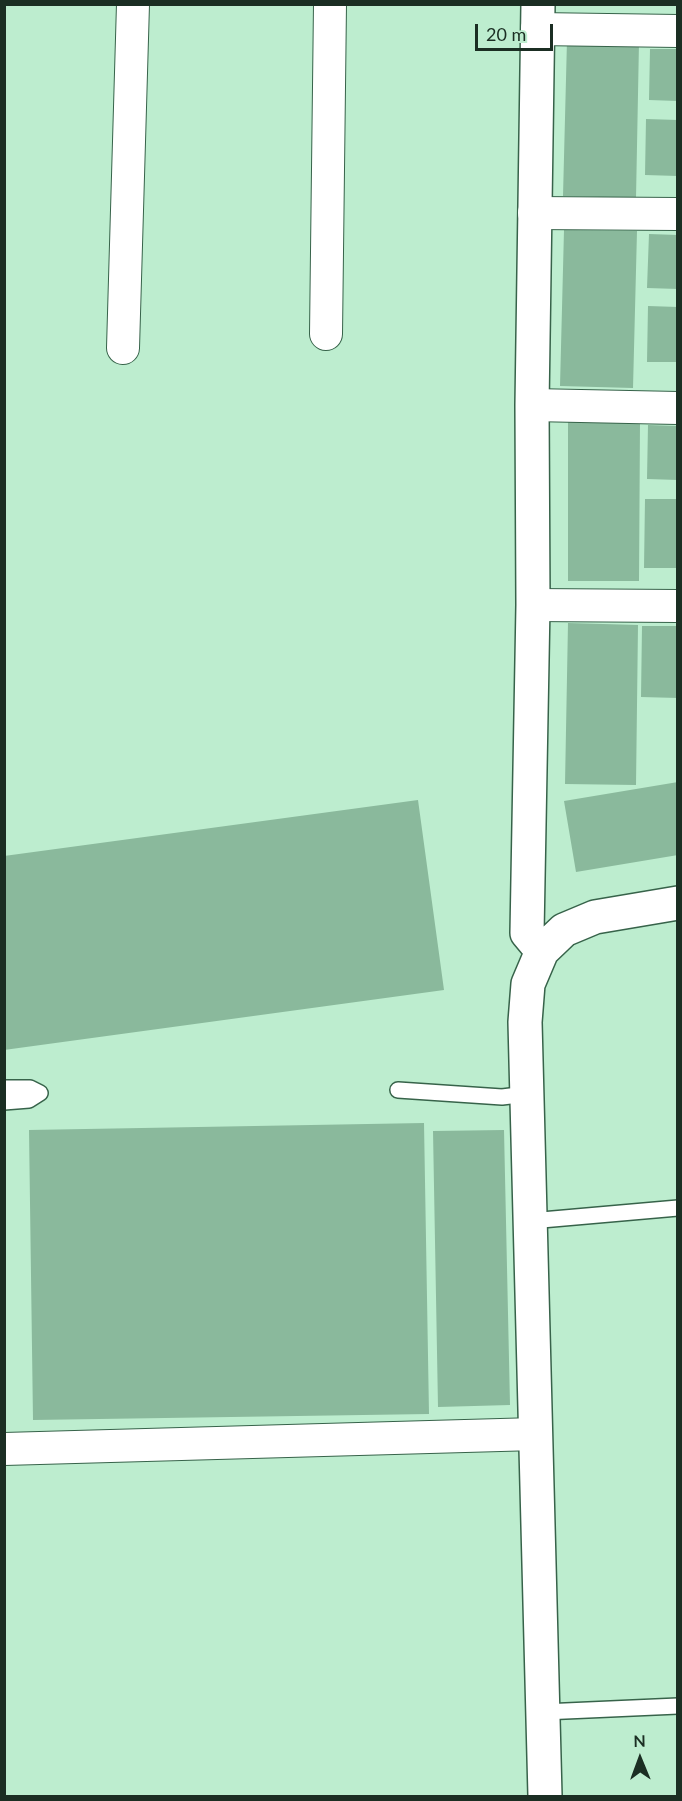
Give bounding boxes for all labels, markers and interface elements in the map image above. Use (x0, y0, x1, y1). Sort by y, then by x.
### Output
scale bar (478, 12, 556, 50)
text: 20 m (486, 23, 526, 45)
north arrow (610, 1729, 670, 1789)
text: N (633, 1731, 646, 1750)

